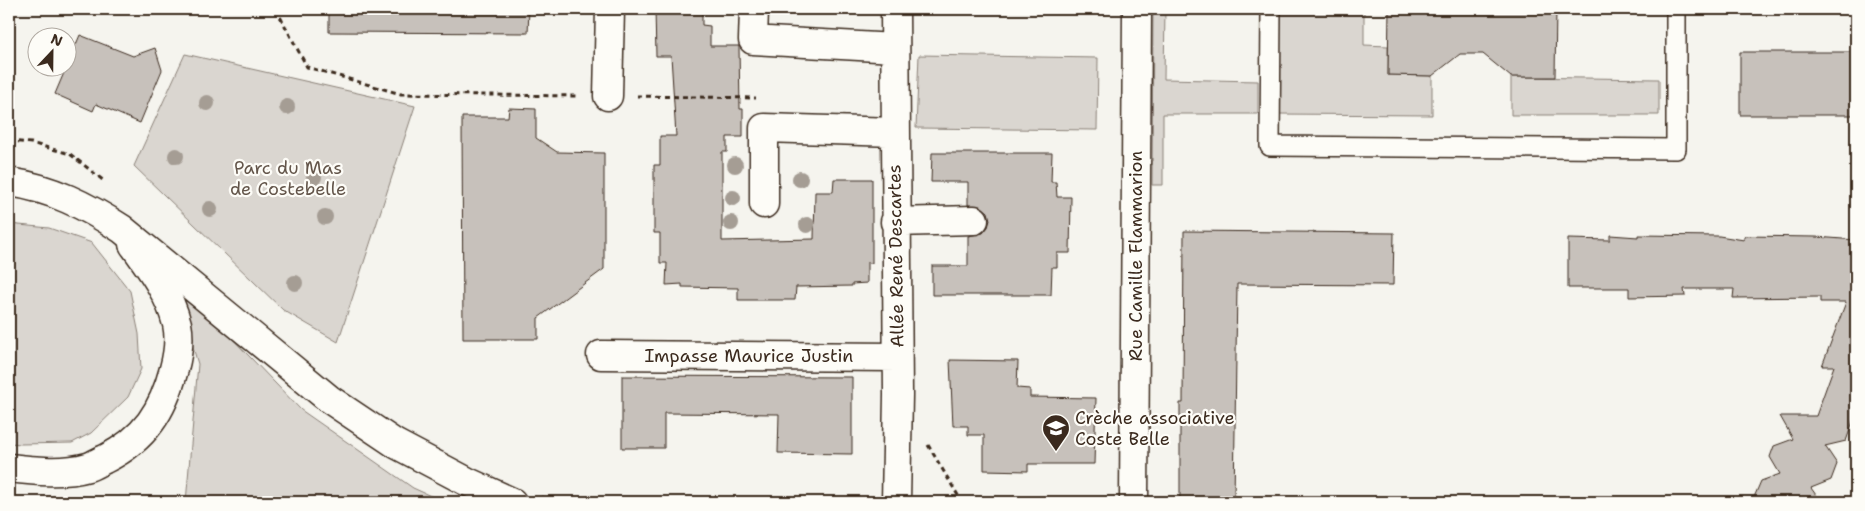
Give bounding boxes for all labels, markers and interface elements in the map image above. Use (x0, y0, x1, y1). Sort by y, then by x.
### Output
north arrow (28, 28, 78, 78)
text: N (48, 30, 65, 50)
street label: Rue Camille Flammarion (1124, 151, 1148, 361)
park label: Parc du Mas de Costebelle (230, 156, 346, 201)
street label: Allée René Descartes (882, 164, 910, 348)
street label: Impasse Maurice Justin (645, 344, 853, 368)
place label: Crèche associative Coste Belle (1075, 406, 1235, 451)
school or university icon: Crèche associative Coste Belle (1041, 413, 1071, 452)

